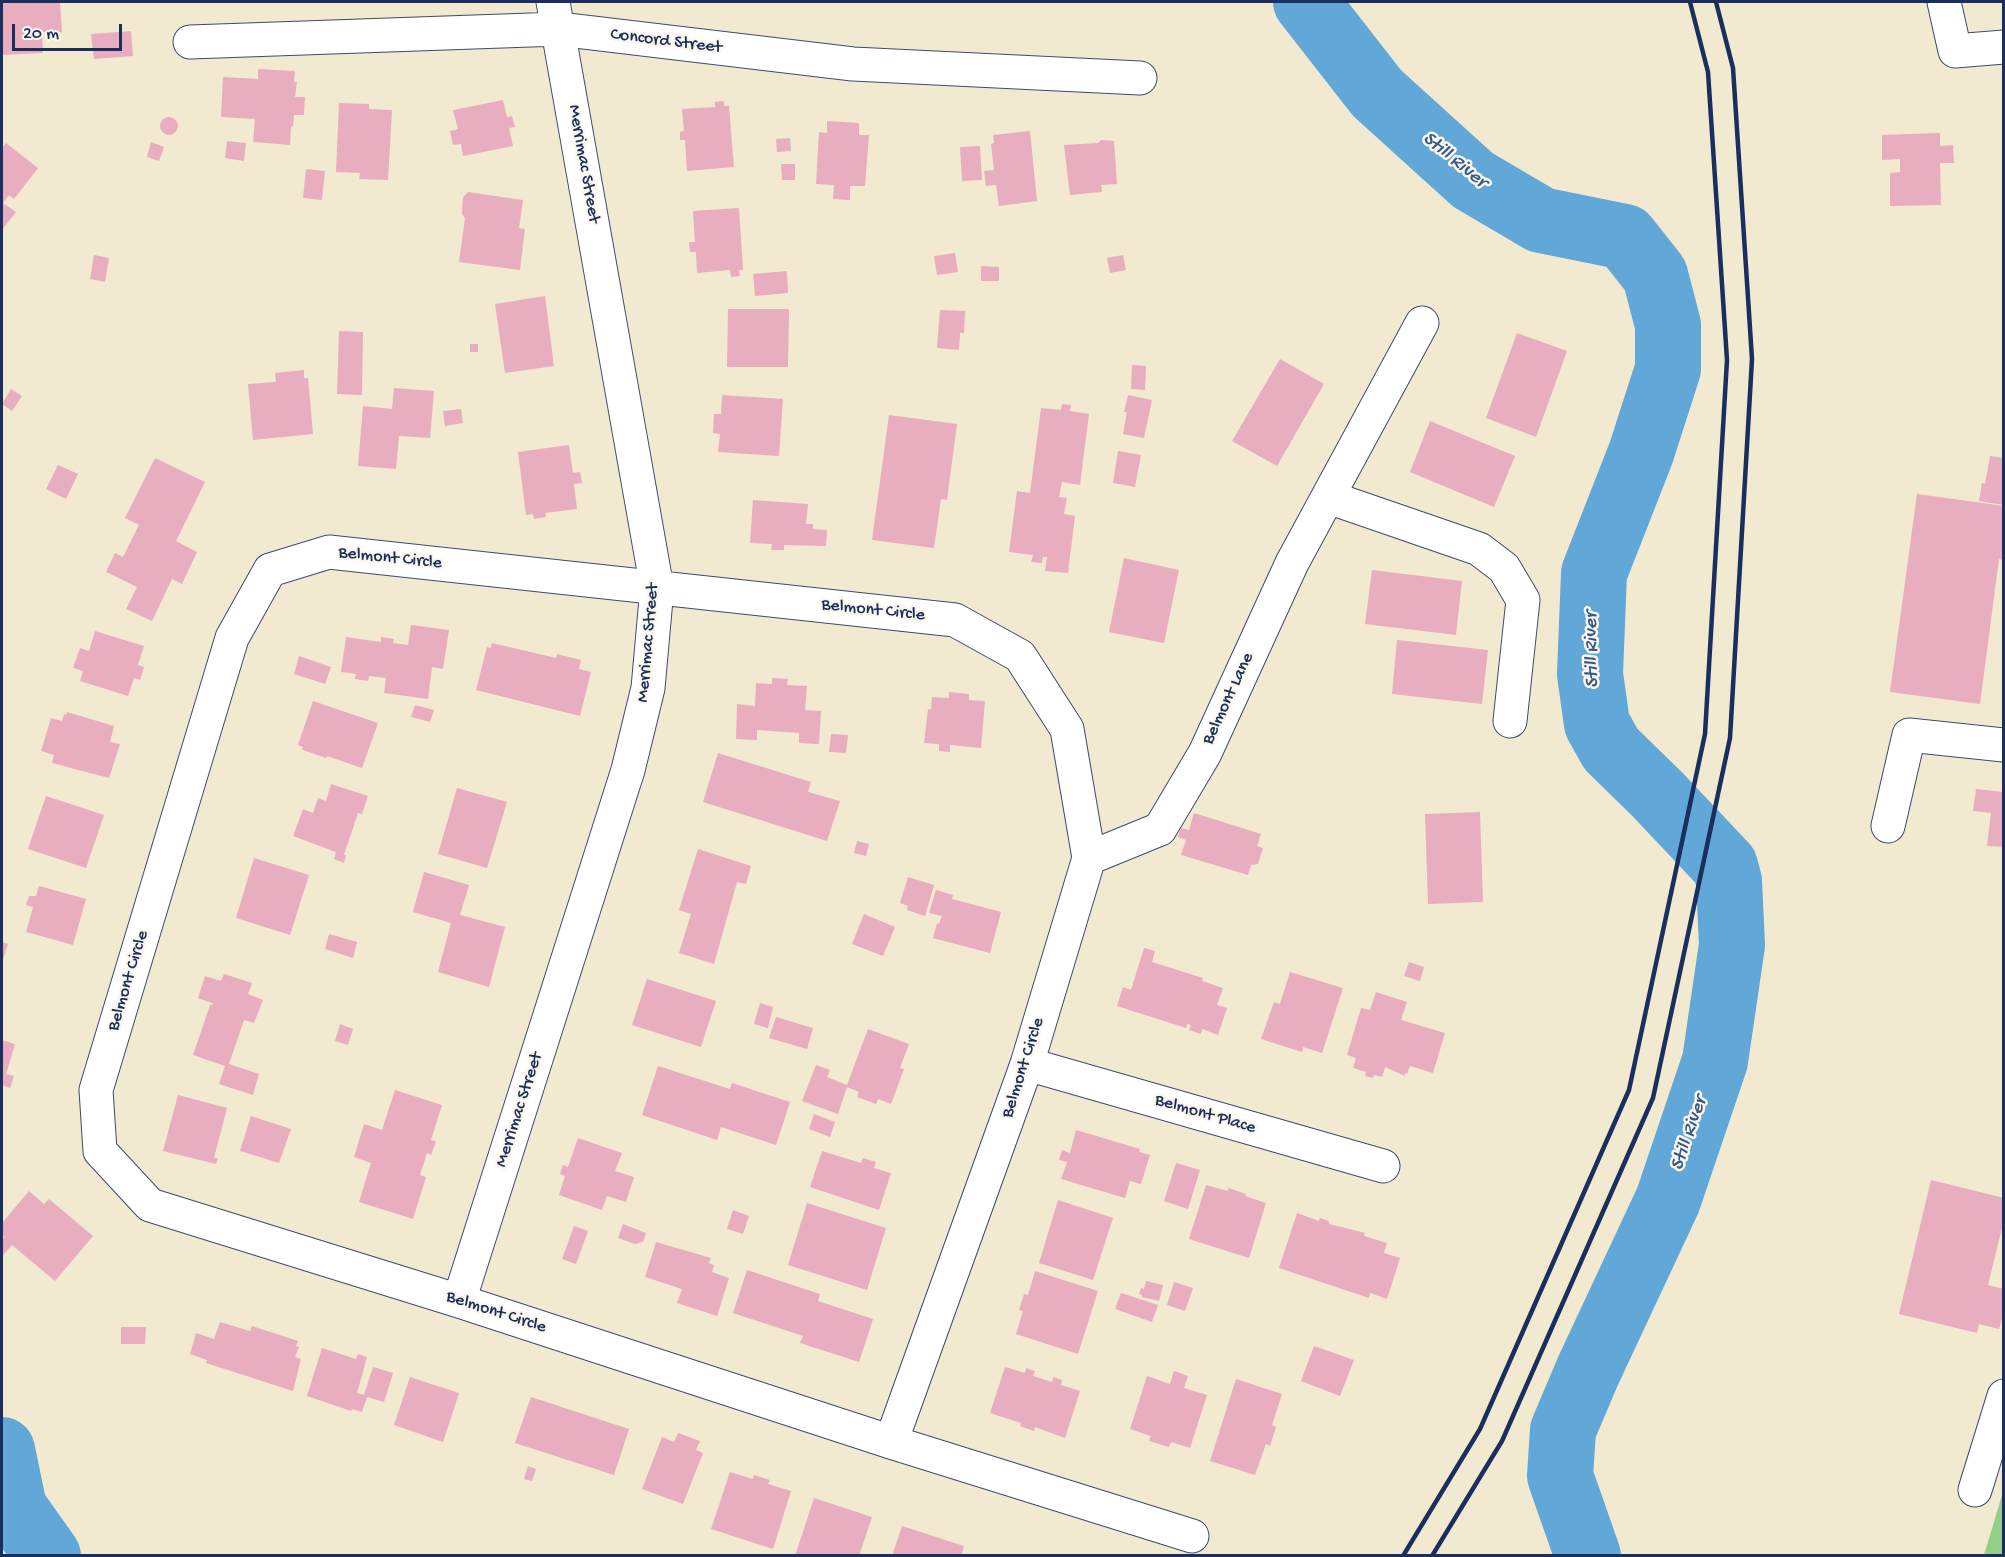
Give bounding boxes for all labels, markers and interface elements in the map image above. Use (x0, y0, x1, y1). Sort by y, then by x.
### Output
scale bar (15, 12, 124, 50)
text: 20 m (23, 24, 59, 45)
street label: Concord Street (609, 24, 723, 60)
street label: Merrimac Street (562, 103, 604, 225)
water label: Still River (1417, 128, 1491, 194)
street label: Belmont Circle (337, 543, 443, 575)
street label: Merrimac Street (633, 582, 665, 704)
street label: Belmont Circle (820, 595, 926, 627)
water label: Still River (1580, 612, 1606, 688)
street label: Belmont Lane (1198, 649, 1260, 749)
street label: Belmont Circle (103, 928, 155, 1034)
street label: Belmont Circle (998, 1015, 1050, 1121)
street label: Merrimac Street (491, 1050, 549, 1170)
street label: Belmont Place (1152, 1090, 1258, 1140)
water label: Still River (1666, 1094, 1714, 1174)
street label: Belmont Circle (443, 1287, 549, 1339)

